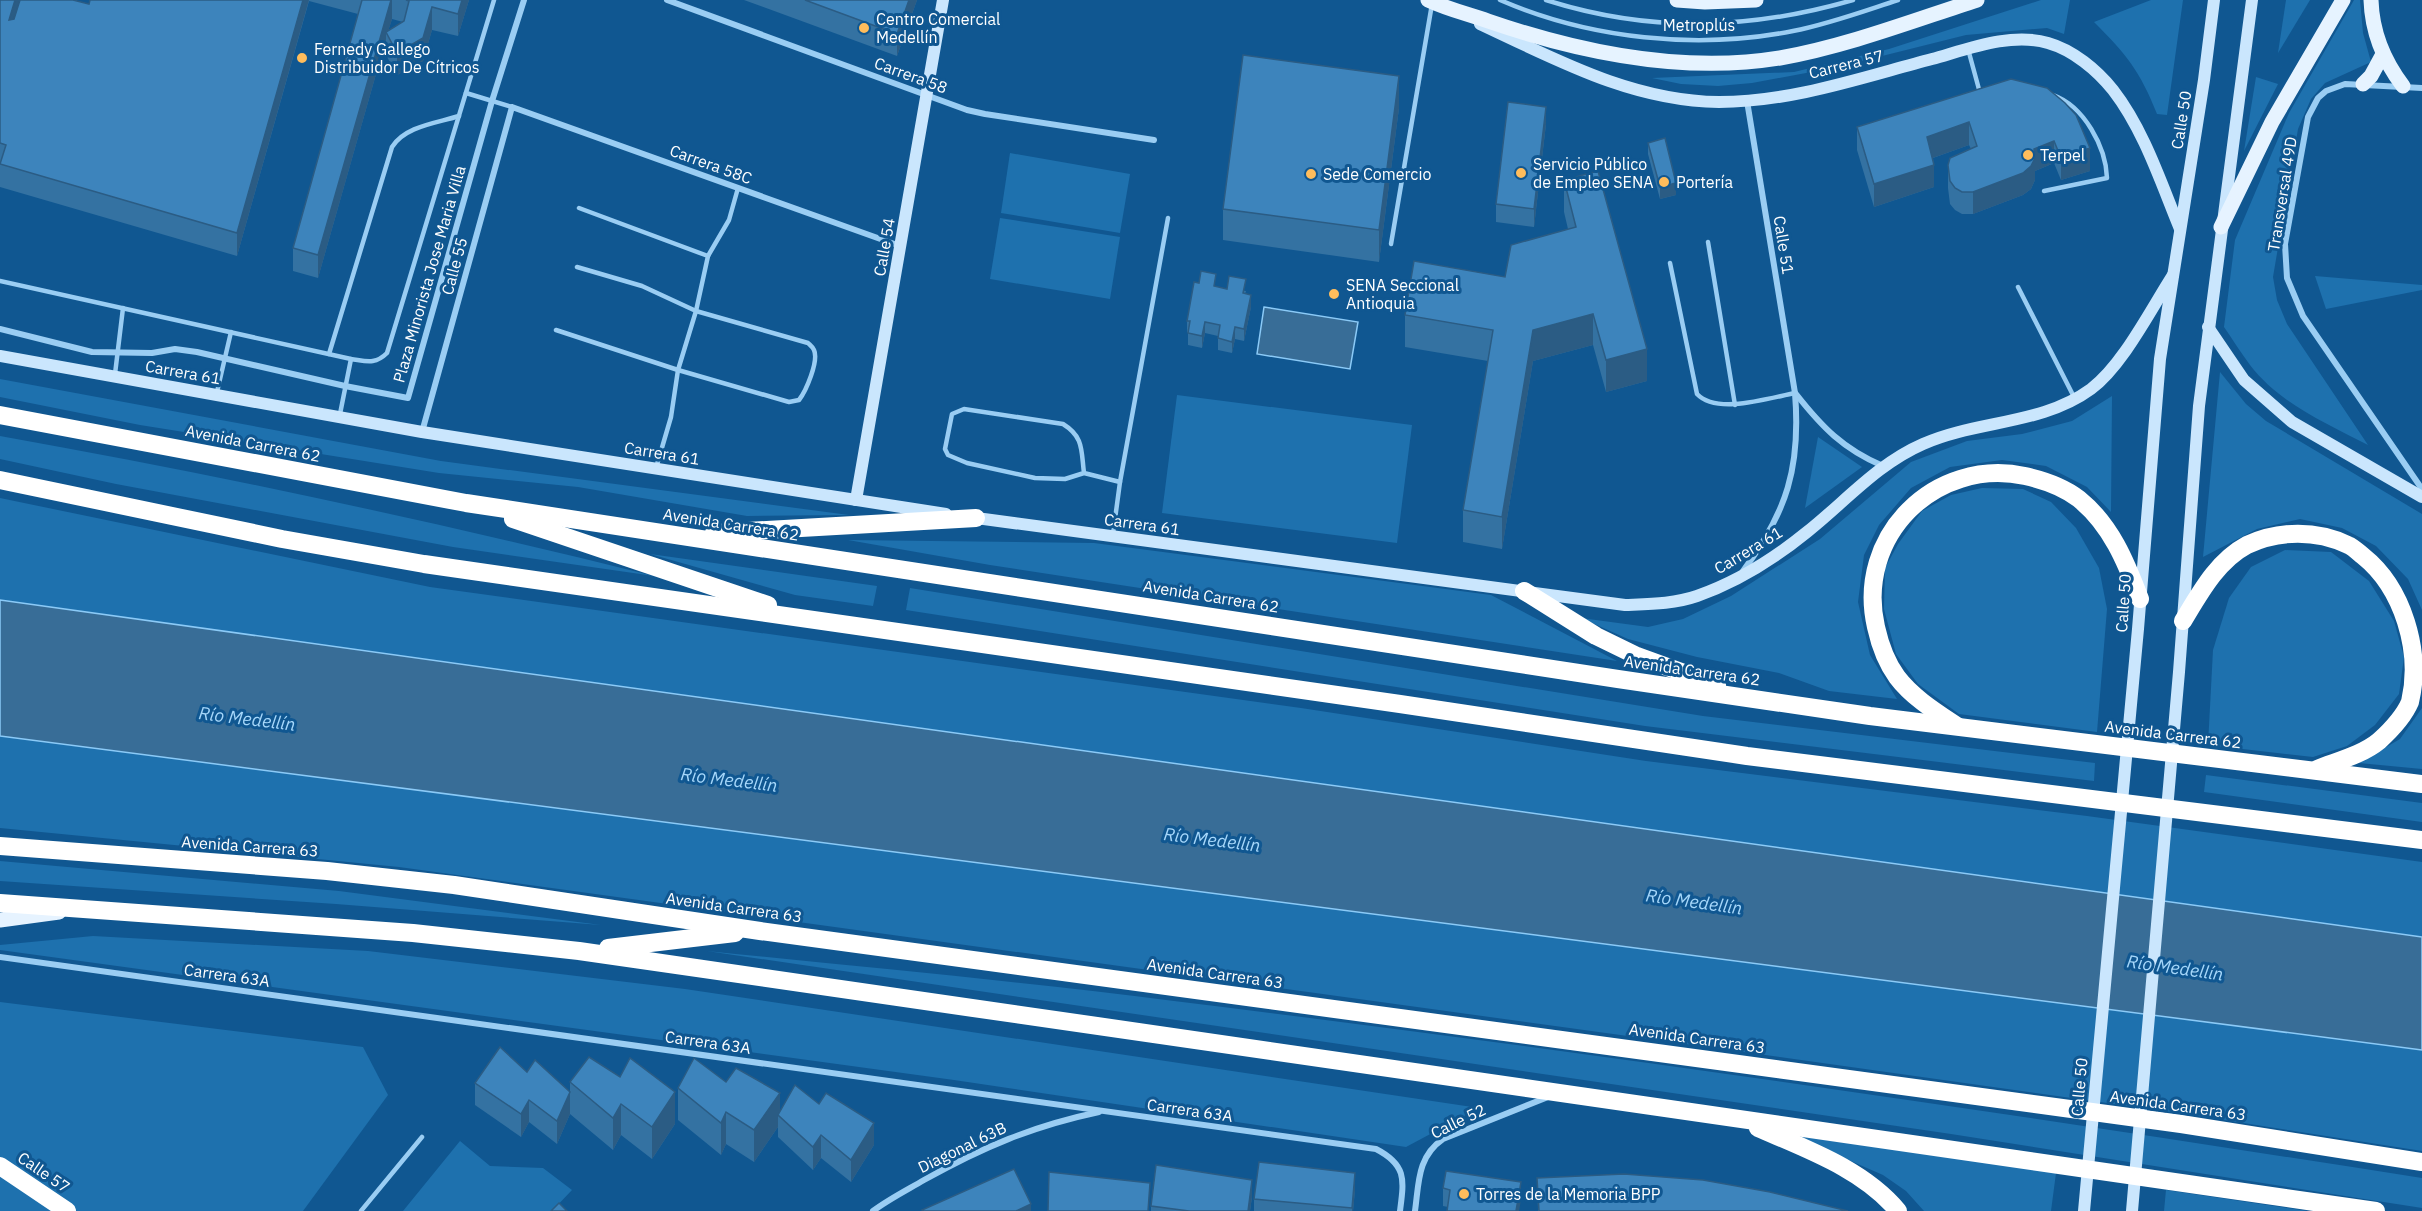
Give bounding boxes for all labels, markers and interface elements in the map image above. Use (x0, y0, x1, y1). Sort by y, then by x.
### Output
place label: Centro Comercial Medellín (876, 9, 1000, 47)
street label: Metroplús (1663, 15, 1735, 35)
marker: Centro Comercial Medellín (857, 21, 871, 35)
place label: Fernedy Gallego Distribuidor De Cítricos (314, 39, 480, 77)
street label: Carrera 57 (1807, 45, 1885, 83)
marker: Fernedy Gallego Distribuidor De Cítricos (295, 51, 309, 65)
street label: Carrera 58 (872, 53, 950, 97)
street label: Calle 50 (2167, 89, 2195, 151)
street label: Transversal 49D (2263, 135, 2301, 253)
street label: Carrera 58C (667, 140, 755, 188)
place label: Terpel (2040, 145, 2085, 165)
marker: Terpel (2021, 148, 2035, 162)
place label: Servicio Público de Empleo SENA (1533, 154, 1653, 192)
street label: Plaza Minorista Jose Maria Villa (388, 163, 470, 385)
place label: Sede Comercio (1323, 164, 1431, 184)
marker: Servicio Público de Empleo SENA (1514, 166, 1528, 180)
marker: Sede Comercio (1304, 167, 1318, 181)
place label: Portería (1676, 172, 1733, 192)
marker: Portería (1657, 175, 1671, 189)
street label: Calle 51 (1770, 214, 1798, 276)
street label: Calle 54 (869, 216, 899, 278)
street label: Calle 55 (437, 235, 471, 297)
place label: SENA Seccional Antioquia (1346, 275, 1459, 313)
marker: SENA Seccional Antioquia (1327, 287, 1341, 301)
street label: Carrera 61 (144, 356, 222, 388)
street label: Avenida Carrera 62 (184, 420, 322, 466)
street label: Carrera 61 (623, 437, 701, 469)
street label: Avenida Carrera 62 (662, 503, 800, 545)
street label: Carrera 61 (1103, 509, 1181, 539)
street label: Carrera 61 (1710, 522, 1786, 578)
street label: Calle 50 (2111, 573, 2135, 633)
street label: Avenida Carrera 62 (1142, 575, 1280, 617)
street label: Avenida Carrera 62 (1623, 651, 1761, 689)
water label: Río Medellín (197, 701, 297, 736)
street label: Avenida Carrera 62 (2104, 716, 2242, 752)
water label: Río Medellín (679, 762, 779, 797)
water label: Río Medellín (1162, 822, 1262, 857)
street label: Avenida Carrera 63 (181, 831, 319, 861)
water label: Río Medellín (1644, 883, 1744, 920)
street label: Avenida Carrera 63 (665, 888, 803, 926)
water label: Río Medellín (2125, 949, 2225, 986)
street label: Avenida Carrera 63 (1146, 954, 1284, 992)
street label: Carrera 63A (183, 959, 271, 991)
street label: Avenida Carrera 63 (1628, 1019, 1766, 1057)
street label: Carrera 63A (664, 1026, 752, 1058)
street label: Calle 50 (2066, 1057, 2092, 1117)
street label: Avenida Carrera 63 (2109, 1086, 2247, 1124)
street label: Carrera 63A (1146, 1094, 1234, 1126)
street label: Calle 52 (1427, 1099, 1489, 1143)
street label: Diagonal 63B (914, 1117, 1010, 1177)
street label: Calle 57 (14, 1147, 74, 1197)
place label: Torres de la Memoria BPP (1476, 1184, 1661, 1204)
marker: Torres de la Memoria BPP (1457, 1187, 1471, 1201)

